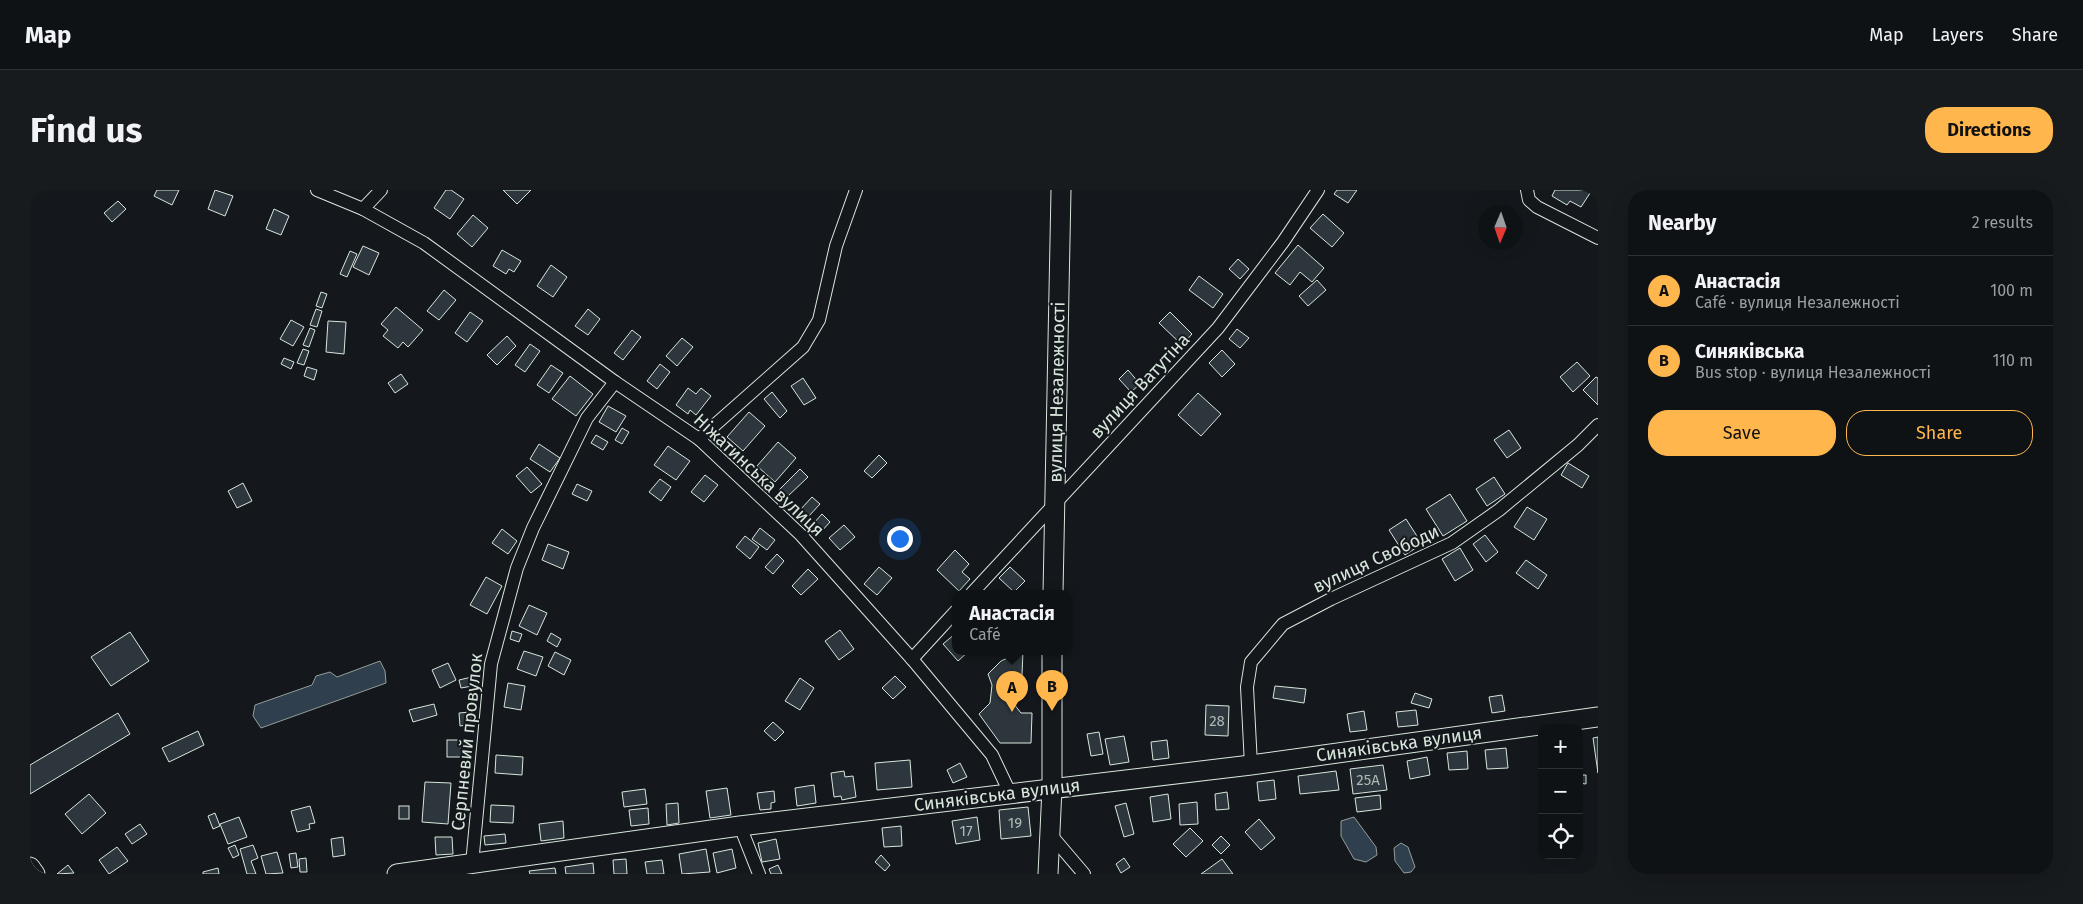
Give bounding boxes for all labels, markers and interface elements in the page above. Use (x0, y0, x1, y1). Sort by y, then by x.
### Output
text: Map (25, 21, 71, 49)
text: Map (1869, 24, 1904, 46)
text: Layers (1932, 24, 1984, 46)
text: Share (2012, 24, 2058, 46)
button: Directions (1925, 107, 2053, 153)
text: Find us (30, 109, 142, 151)
north arrow (1478, 205, 1523, 250)
text: Nearby (1648, 210, 1716, 236)
text: 2 results (1972, 213, 2033, 232)
text: Анастасія (1695, 270, 1781, 293)
text: A (1659, 281, 1669, 300)
text: 100 m (1990, 281, 2033, 300)
text: Café · вулиця Незалежності (1695, 293, 1900, 312)
street label: вулиця Незалежності (1044, 301, 1070, 483)
street label: вулиця Ватутіна (1086, 329, 1194, 443)
text: Синяківська (1695, 340, 1804, 363)
text: B (1659, 351, 1669, 370)
text: 110 m (1992, 351, 2033, 370)
text: Bus stop · вулиця Незалежності (1695, 363, 1931, 382)
street label: Ніжатинська вулиця (689, 409, 829, 541)
button: Save (1648, 410, 1836, 456)
button: Share (1846, 410, 2033, 456)
street label: вулиця Свободи (1309, 520, 1443, 598)
your location (887, 526, 913, 552)
popup (952, 590, 1072, 655)
text: Анастасія (969, 602, 1055, 625)
text: Café (969, 625, 1001, 644)
street label: Серпневий провулок (447, 651, 487, 832)
pin: B (1036, 670, 1068, 711)
pin: A (996, 671, 1028, 712)
house number: 28 (1209, 712, 1225, 730)
street label: Синяківська вулиця (1315, 721, 1483, 767)
map controls (1538, 724, 1583, 859)
button: + (1538, 724, 1583, 769)
button: − (1538, 769, 1583, 814)
house number: 25А (1356, 771, 1380, 789)
street label: Синяківська вулиця (913, 774, 1081, 816)
house number: 19 (1008, 814, 1022, 832)
button: locate (1538, 814, 1583, 859)
house number: 17 (959, 822, 973, 840)

